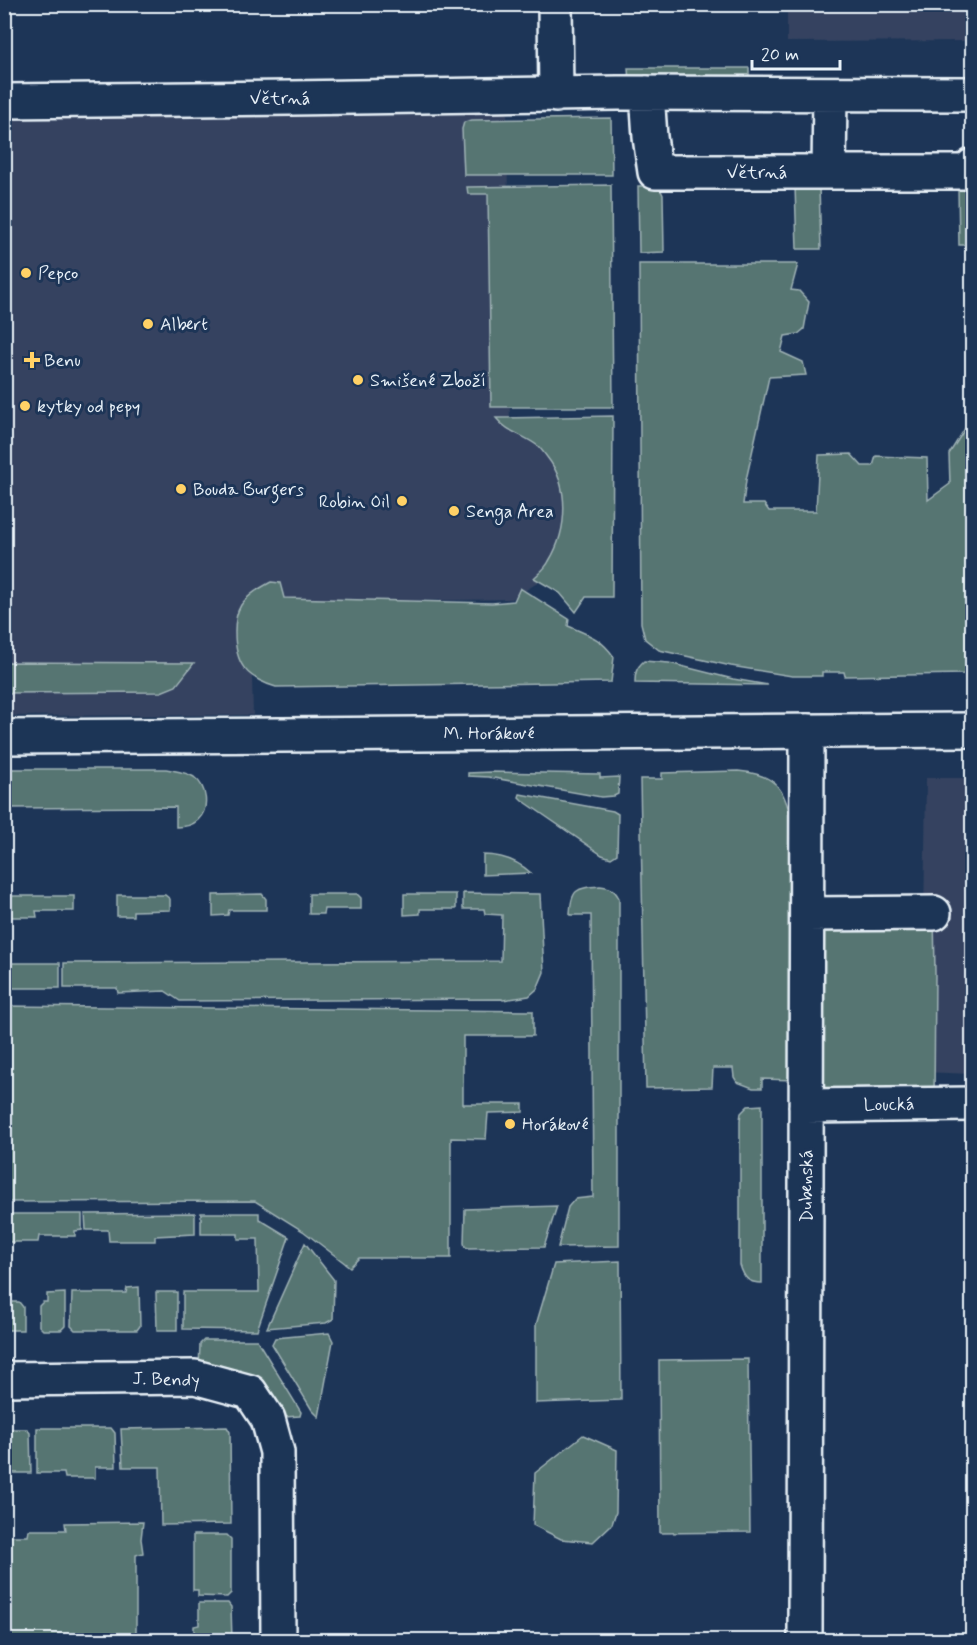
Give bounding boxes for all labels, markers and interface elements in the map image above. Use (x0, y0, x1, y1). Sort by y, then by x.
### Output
scale bar (752, 33, 840, 71)
text: 20 m (761, 43, 799, 67)
street label: Větrná (250, 87, 310, 111)
street label: Větrná (727, 161, 787, 185)
place label: Pepco (38, 262, 78, 286)
marker: Pepco (19, 266, 33, 280)
place label: Albert (160, 313, 208, 337)
marker: Albert (141, 317, 155, 331)
place label: Benu (44, 349, 81, 373)
marker: Benu (25, 353, 39, 367)
place label: Smišené Zboží (370, 369, 486, 393)
marker: Smišené Zboží (351, 373, 365, 387)
place label: kytky od pepy (37, 395, 140, 419)
marker: kytky od pepy (18, 399, 32, 413)
place label: Bouda Burgers (193, 478, 304, 504)
marker: Bouda Burgers (174, 482, 188, 496)
place label: Robin Oil (319, 490, 390, 514)
marker: Robin Oil (395, 494, 409, 508)
place label: Senga Area (466, 500, 554, 525)
marker: Senga Area (447, 504, 461, 518)
street label: M. Horákové (444, 722, 535, 746)
street label: Loucká (863, 1093, 915, 1117)
place label: Horákové (522, 1113, 589, 1137)
marker: Horákové (503, 1117, 517, 1131)
street label: Dubenská (795, 1150, 819, 1222)
street label: J. Bendy (132, 1367, 200, 1393)

